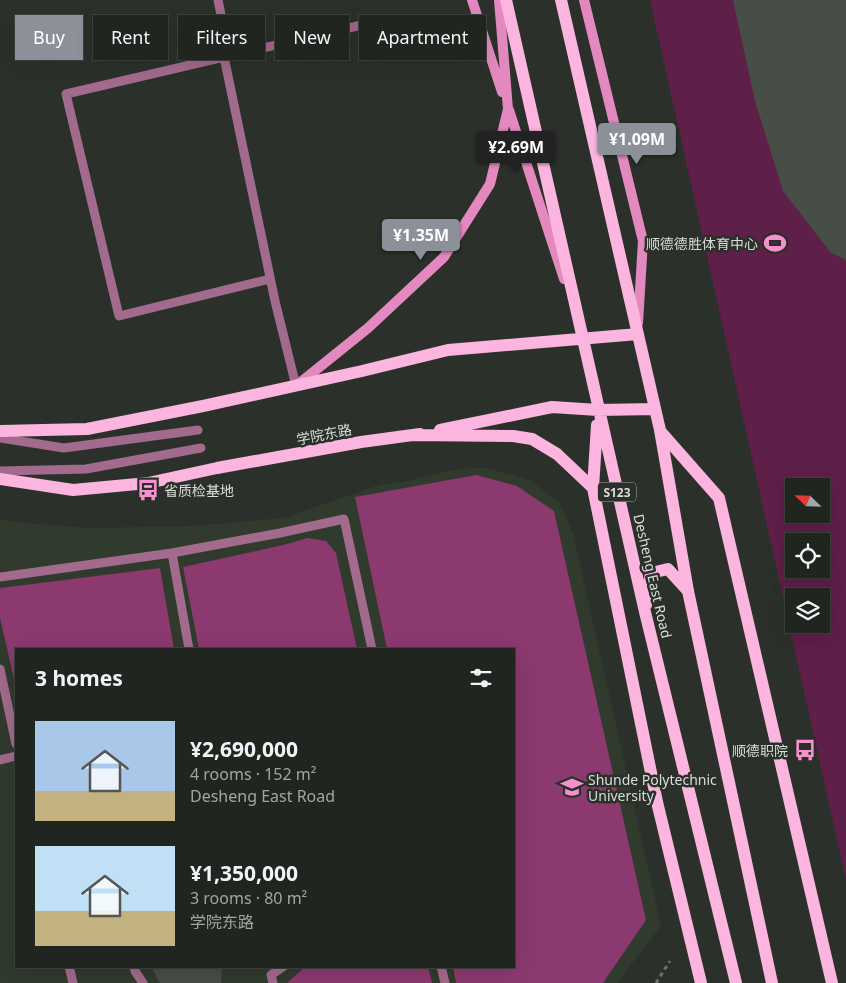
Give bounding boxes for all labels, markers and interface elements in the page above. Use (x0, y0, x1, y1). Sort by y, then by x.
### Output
chip: Buy (15, 15, 83, 60)
chip: Rent (93, 15, 168, 60)
chip: Filters (178, 15, 265, 60)
chip: New (275, 15, 349, 60)
chip: Apartment (359, 15, 486, 60)
pin: ¥1.09M (596, 122, 678, 165)
text: ¥1.09M (609, 128, 665, 150)
pin: ¥2.69M (475, 130, 557, 173)
text: ¥2.69M (488, 136, 544, 158)
pin: ¥1.35M (380, 218, 462, 261)
text: ¥1.35M (393, 224, 449, 246)
sports icon: 顺德德胜体育中心 (762, 230, 788, 256)
place label: 顺德德胜体育中心 (646, 234, 758, 253)
street label: 学院东路 (295, 419, 353, 449)
bus stop icon: 省质检基地 (135, 477, 161, 503)
north arrow (785, 478, 830, 522)
map controls (785, 478, 830, 633)
place label: 省质检基地 (164, 481, 234, 500)
road number: S123 (598, 482, 636, 502)
street label: Desheng East Road (629, 512, 677, 640)
button: locate (785, 533, 830, 578)
button: layers (785, 588, 830, 633)
text: 3 homes (35, 664, 123, 692)
icon: filters (467, 664, 495, 692)
text: ¥2,690,000 (190, 735, 298, 763)
bus stop icon: 顺德职院 (792, 737, 818, 763)
icon: home (75, 741, 135, 801)
place label: 顺德职院 (732, 741, 788, 760)
text: 4 rooms · 152 m² (190, 763, 316, 785)
place label: Shunde Polytechnic University (588, 770, 717, 805)
school or university icon: Shunde Polytechnic University (559, 774, 585, 800)
text: Desheng East Road (190, 785, 335, 807)
text: ¥1,350,000 (190, 859, 298, 887)
icon: home (75, 866, 135, 926)
text: 3 rooms · 80 m² (190, 887, 307, 909)
text: 学院东路 (190, 911, 254, 933)

